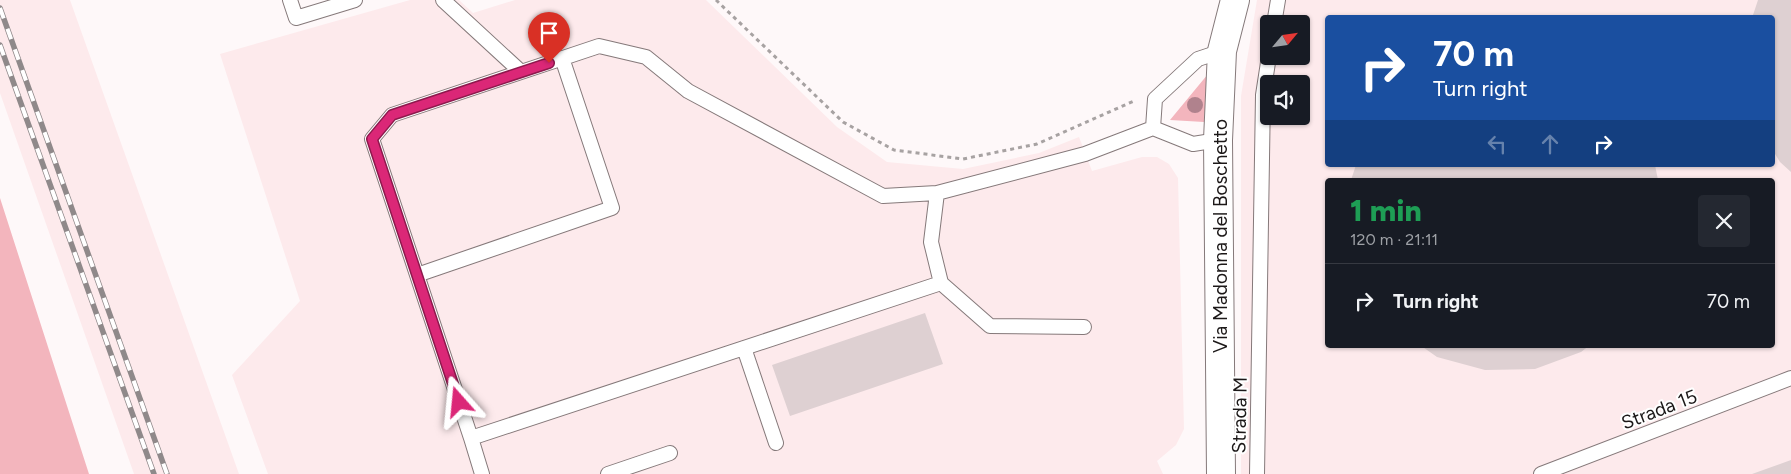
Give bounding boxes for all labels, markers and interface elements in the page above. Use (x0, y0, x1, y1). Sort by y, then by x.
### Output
pin (528, 12, 570, 63)
north arrow (1260, 15, 1310, 65)
map controls (1260, 15, 1310, 125)
icon: arrive (535, 19, 563, 47)
text: 70 m (1433, 33, 1514, 75)
icon: right (1350, 35, 1415, 100)
button: sound (1260, 75, 1310, 125)
text: Turn right (1433, 75, 1528, 102)
street label: Via Madonna del Boschetto (1209, 119, 1232, 353)
icon: left (1483, 130, 1511, 158)
icon: ahead (1536, 130, 1564, 158)
icon: right (1589, 130, 1617, 158)
text: 1 min (1350, 192, 1422, 229)
button: close (1698, 195, 1750, 247)
text: 120 m · 21:11 (1350, 230, 1438, 249)
icon: right (1350, 287, 1378, 315)
text: Turn right (1393, 290, 1479, 313)
text: 70 m (1707, 290, 1750, 313)
position arrow (432, 375, 484, 427)
street label: Strada M (1227, 377, 1252, 453)
street label: Strada 15 (1618, 385, 1700, 434)

